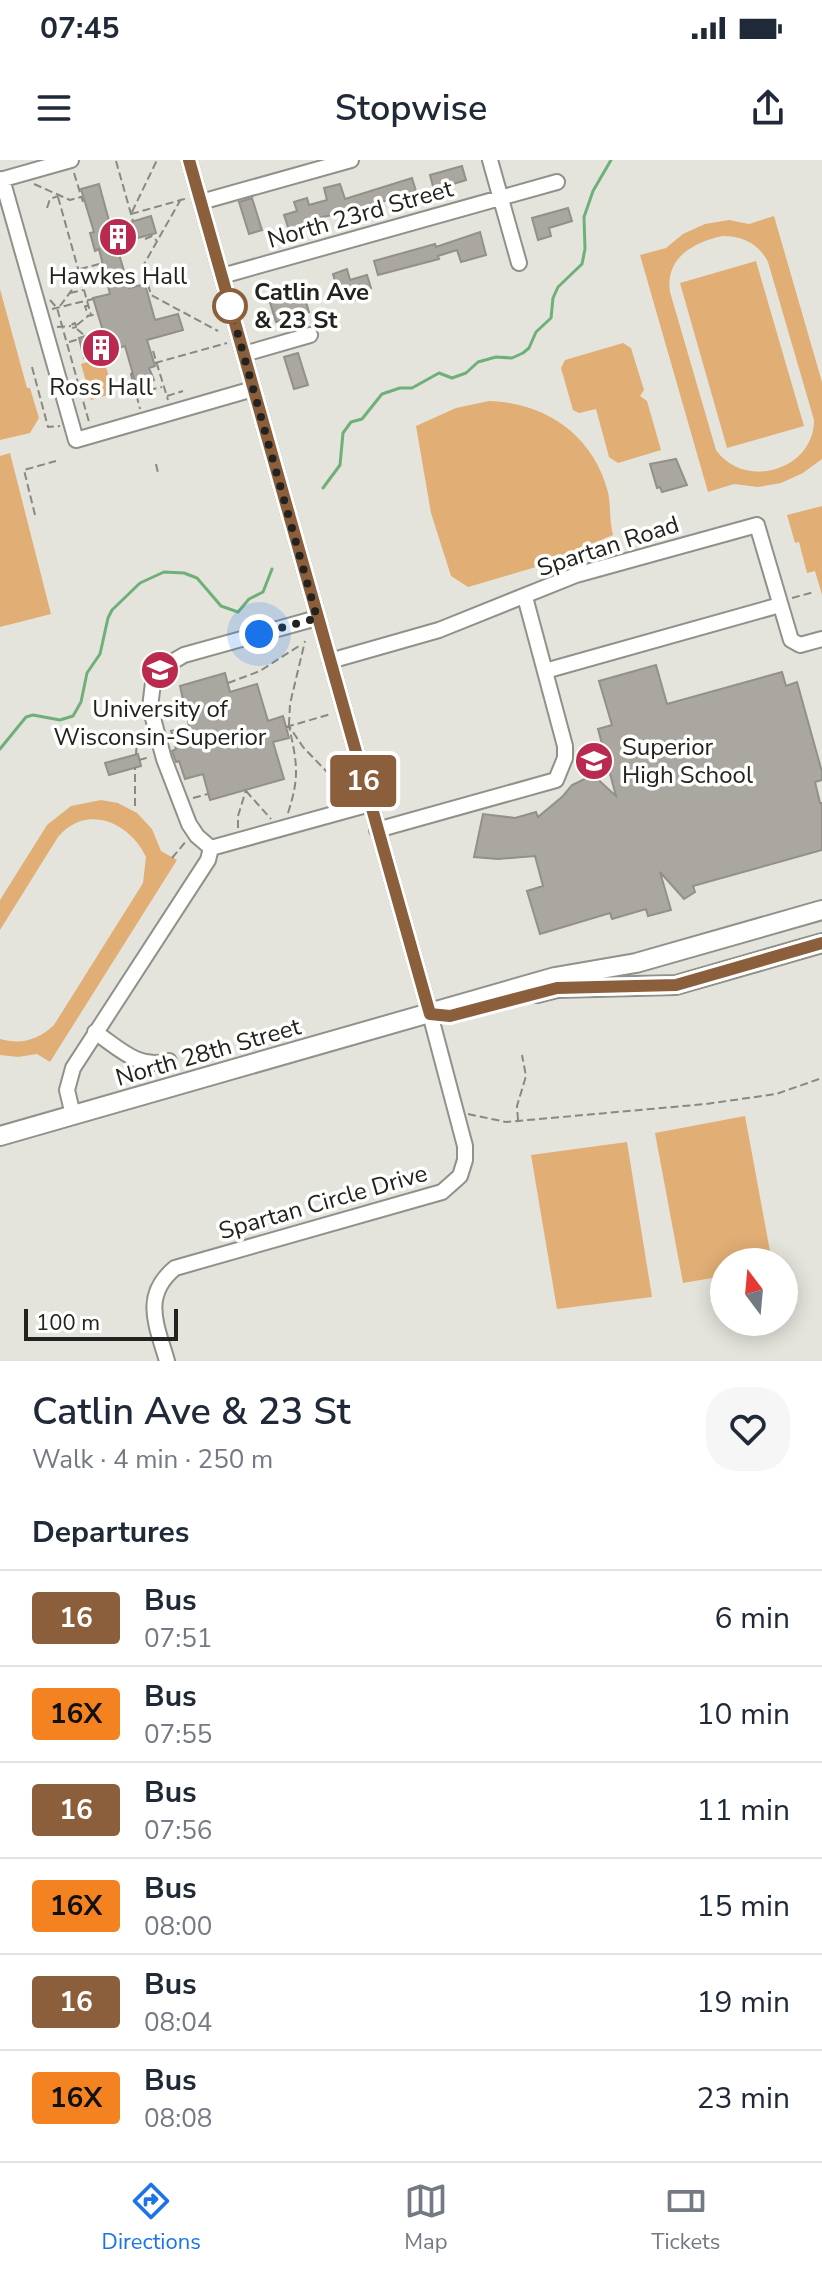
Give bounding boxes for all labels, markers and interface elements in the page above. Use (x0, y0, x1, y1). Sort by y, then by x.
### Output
text: 07:45 (40, 8, 119, 49)
text: Stopwise (335, 84, 487, 133)
icon: menu (32, 86, 76, 130)
icon: share (746, 86, 790, 130)
street label: North 23rd Street (264, 172, 457, 256)
building icon: Hawkes Hall (97, 216, 139, 258)
place label: Hawkes Hall (49, 260, 187, 292)
place label: Catlin Ave & 23 St (254, 276, 369, 336)
marker: Catlin Ave & 23 St (213, 289, 247, 323)
building icon: Ross Hall (80, 327, 122, 369)
place label: Ross Hall (49, 371, 153, 403)
street label: Spartan Road (533, 508, 683, 584)
your location (239, 614, 279, 654)
school or university icon: University of Wisconsin-Superior (139, 649, 181, 691)
place label: University of Wisconsin-Superior (54, 693, 267, 753)
place label: Superior High School (622, 731, 753, 791)
school or university icon: Superior High School (573, 740, 615, 782)
line badge: 16 (327, 755, 399, 807)
text: 16 (346, 762, 380, 800)
street label: North 28th Street (112, 1010, 305, 1094)
street label: Spartan Circle Drive (215, 1157, 431, 1247)
north arrow (710, 1248, 798, 1336)
map controls (710, 1248, 798, 1336)
scale bar (24, 1305, 178, 1341)
text: 100 m (36, 1308, 100, 1338)
text: Catlin Ave & 23 St (32, 1386, 351, 1437)
button: heart (706, 1387, 790, 1471)
text: Walk · 4 min · 250 m (32, 1442, 273, 1477)
text: Departures (32, 1512, 189, 1553)
text: Bus (144, 1580, 197, 1621)
text: 6 min (715, 1598, 790, 1639)
text: 16 (59, 1599, 93, 1637)
text: 07:51 (144, 1621, 212, 1656)
text: Bus (144, 1676, 197, 1717)
text: 10 min (697, 1694, 790, 1735)
text: 16X (50, 1695, 102, 1733)
text: 07:55 (144, 1717, 212, 1752)
text: Bus (144, 1772, 197, 1813)
text: 11 min (697, 1790, 790, 1831)
text: 16 (59, 1791, 93, 1829)
text: 07:56 (144, 1813, 212, 1848)
text: Bus (144, 1868, 197, 1909)
text: 15 min (697, 1886, 790, 1927)
text: 16X (50, 1887, 102, 1925)
text: 08:00 (144, 1909, 212, 1944)
text: Bus (144, 1964, 197, 2005)
text: 19 min (697, 1982, 790, 2023)
text: 16 (59, 1983, 93, 2021)
text: 08:04 (144, 2005, 212, 2040)
text: Bus (144, 2060, 197, 2101)
text: 23 min (697, 2078, 790, 2119)
text: 16X (50, 2079, 102, 2117)
text: 08:08 (144, 2101, 212, 2136)
tab: Directions (102, 2179, 201, 2257)
tab: Map (404, 2179, 448, 2257)
tab: Tickets (651, 2179, 720, 2257)

